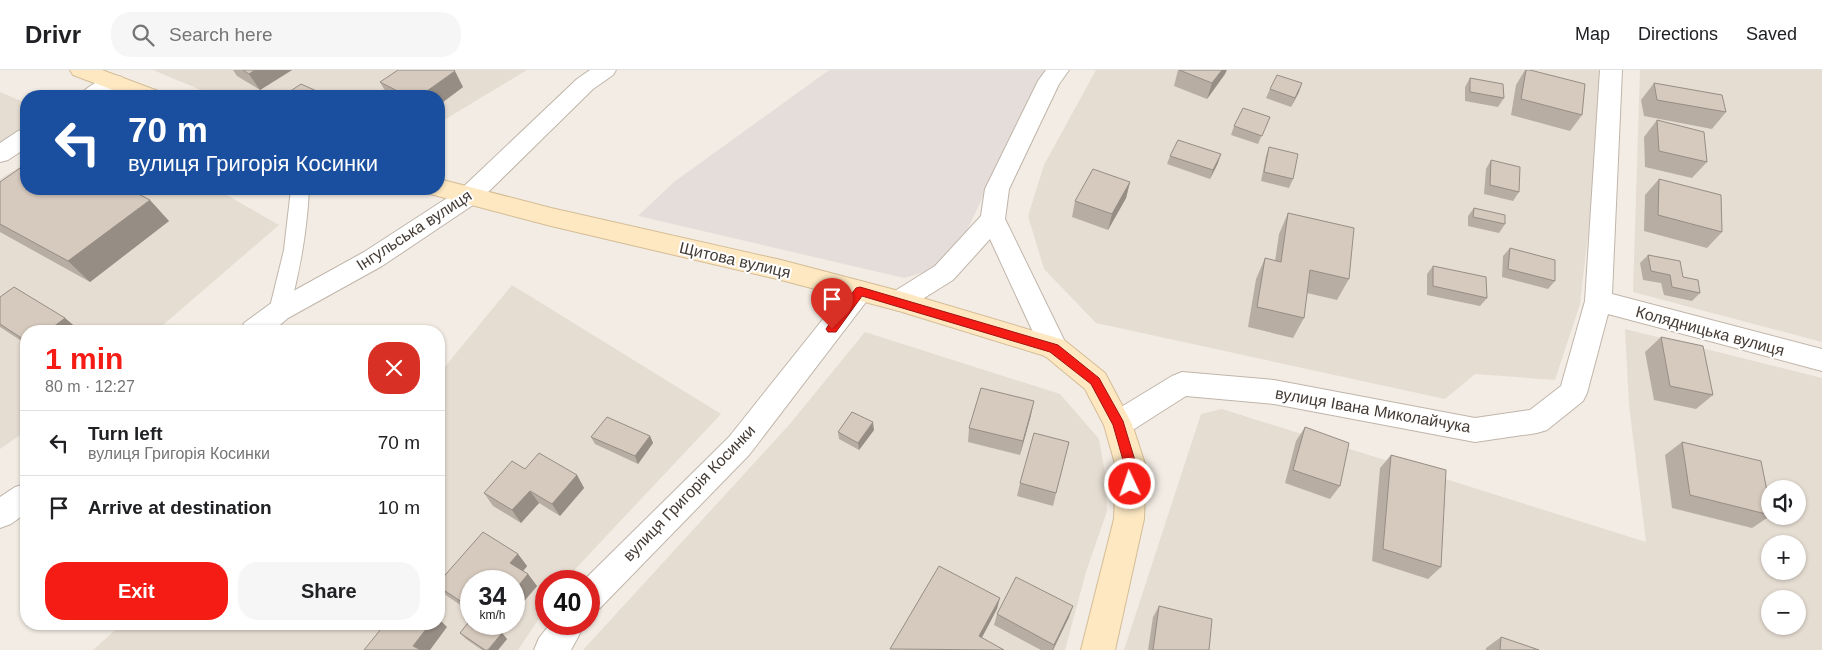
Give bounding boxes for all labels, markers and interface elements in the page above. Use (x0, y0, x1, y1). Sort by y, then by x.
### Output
search box (111, 12, 461, 57)
text: Drivr (25, 21, 81, 48)
icon: search (129, 21, 157, 49)
text: Search here (169, 24, 273, 45)
text: Map (1575, 24, 1610, 44)
text: Directions (1638, 24, 1718, 44)
text: Saved (1746, 24, 1797, 44)
icon: left (45, 110, 110, 175)
text: 70 m (128, 110, 208, 149)
text: вулиця Григорія Косинки (128, 151, 378, 176)
street label: Інгульська вулиця (353, 187, 475, 273)
street label: Щитова вулиця (678, 239, 792, 281)
pin (811, 278, 853, 329)
icon: arrive (818, 285, 846, 313)
street label: Колядницька вулиця (1634, 303, 1786, 359)
text: 1 min (45, 342, 123, 375)
button: close (368, 342, 420, 394)
text: 80 m · 12:27 (45, 378, 135, 395)
street label: вулиця Івана Миколайчука (1274, 384, 1472, 436)
street label: вулиця Григорія Косинки (620, 422, 758, 564)
text: Turn left (88, 423, 163, 444)
icon: left (45, 429, 73, 457)
text: 70 m (378, 432, 420, 453)
text: вулиця Григорія Косинки (88, 445, 270, 462)
position arrow (1103, 457, 1155, 509)
map controls (1761, 480, 1806, 635)
button: sound (1761, 480, 1806, 525)
icon: arrive (45, 494, 73, 522)
text: Arrive at destination (88, 497, 272, 518)
text: 10 m (378, 497, 420, 518)
button: + (1761, 535, 1806, 580)
button: Exit (45, 562, 228, 620)
button: Share (238, 562, 420, 620)
speed limit sign: 40 (535, 570, 600, 635)
text: 34 (479, 582, 506, 610)
button: − (1761, 590, 1806, 635)
text: km/h (479, 608, 506, 622)

